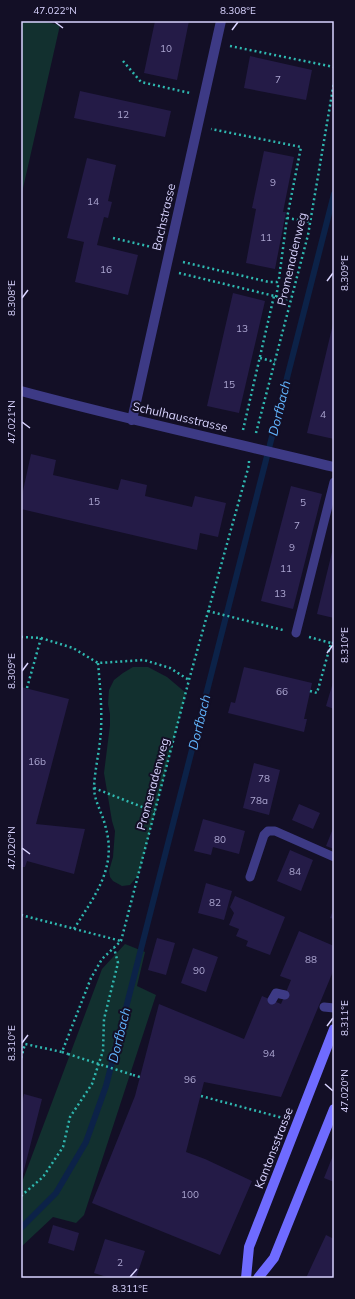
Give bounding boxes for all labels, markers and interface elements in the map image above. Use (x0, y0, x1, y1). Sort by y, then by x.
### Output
text: 47.022°N (33, 4, 77, 17)
text: 8.308°E (220, 4, 256, 17)
house number: 10 (160, 42, 172, 55)
house number: 7 (275, 73, 281, 86)
house number: 12 (117, 108, 129, 121)
house number: 9 (270, 176, 276, 189)
street label: Bachstrasse (149, 182, 179, 252)
house number: 14 (87, 195, 99, 208)
street label: Promenadenweg (274, 211, 309, 307)
house number: 11 (260, 231, 272, 244)
text: 8.309°E (338, 255, 351, 291)
house number: 16 (100, 263, 112, 276)
text: 8.308°E (5, 280, 18, 316)
house number: 13 (236, 322, 248, 335)
house number: 15 (223, 378, 235, 391)
water label: Dorfbach (264, 379, 294, 437)
street label: Schulhausstrasse (131, 398, 229, 435)
text: 47.021°N (5, 400, 18, 444)
house number: 4 (320, 408, 326, 421)
house number: 15 (88, 495, 100, 508)
house number: 5 (300, 496, 306, 509)
house number: 7 (294, 519, 300, 532)
house number: 9 (289, 541, 295, 554)
house number: 11 (280, 562, 292, 575)
house number: 13 (274, 587, 286, 600)
text: 8.310°E (338, 627, 351, 663)
text: 8.309°E (5, 653, 18, 689)
house number: 66 (276, 685, 288, 698)
water label: Dorfbach (184, 693, 214, 751)
street label: Promenadenweg (133, 736, 172, 832)
house number: 16b (28, 755, 46, 768)
house number: 78 (258, 772, 270, 785)
house number: 78a (250, 794, 268, 807)
text: 47.020°N (5, 826, 18, 870)
house number: 80 (214, 833, 226, 846)
house number: 84 (289, 865, 301, 878)
house number: 82 (209, 896, 221, 909)
house number: 88 (305, 953, 317, 966)
house number: 90 (193, 964, 205, 977)
text: 8.311°E (338, 1000, 351, 1036)
water label: Dorfbach (104, 1006, 134, 1064)
text: 8.310°E (5, 1025, 18, 1061)
house number: 94 (263, 1047, 275, 1060)
text: 47.020°N (338, 1069, 351, 1113)
house number: 96 (184, 1073, 196, 1086)
street label: Kantonsstrasse (251, 1105, 296, 1191)
house number: 100 (181, 1188, 199, 1201)
house number: 2 (117, 1256, 123, 1269)
text: 8.311°E (112, 1282, 148, 1295)

